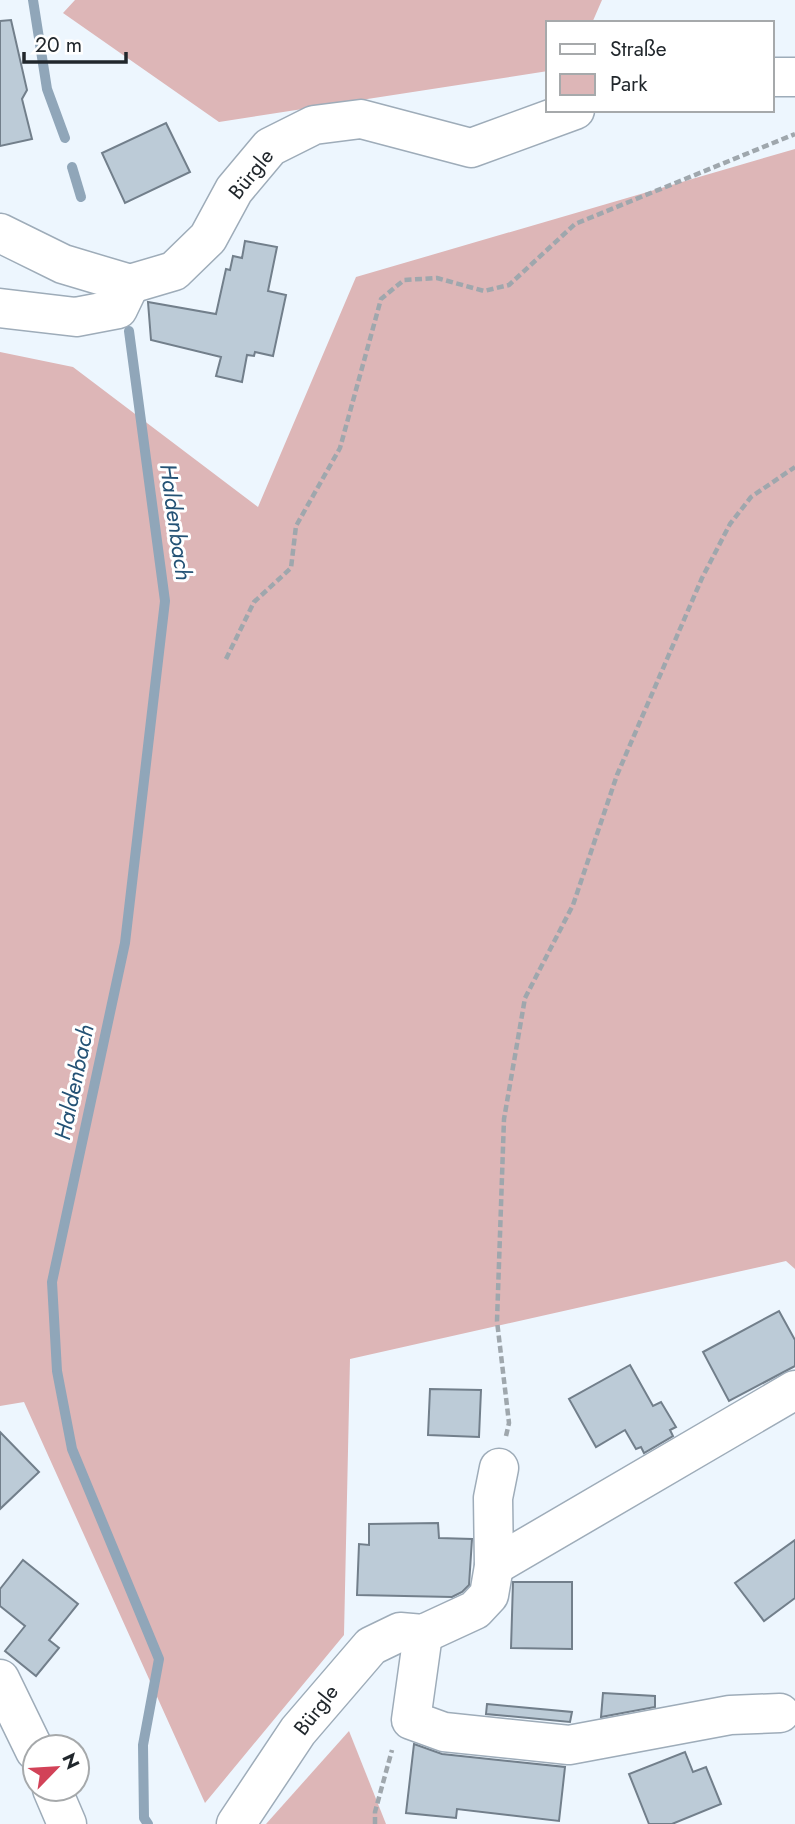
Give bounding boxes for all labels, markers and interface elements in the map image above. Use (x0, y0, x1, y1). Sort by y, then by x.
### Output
scale bar (24, 21, 126, 65)
legend (546, 21, 774, 112)
text: 20 m (35, 30, 82, 60)
text: Straße (610, 34, 667, 64)
text: Park (610, 69, 648, 99)
street label: Bürgle (221, 142, 281, 206)
water label: Haldenbach (151, 461, 201, 583)
water label: Haldenbach (45, 1021, 103, 1143)
street label: Bürgle (287, 1678, 346, 1742)
north arrow (21, 1733, 91, 1803)
text: N (56, 1748, 86, 1774)

